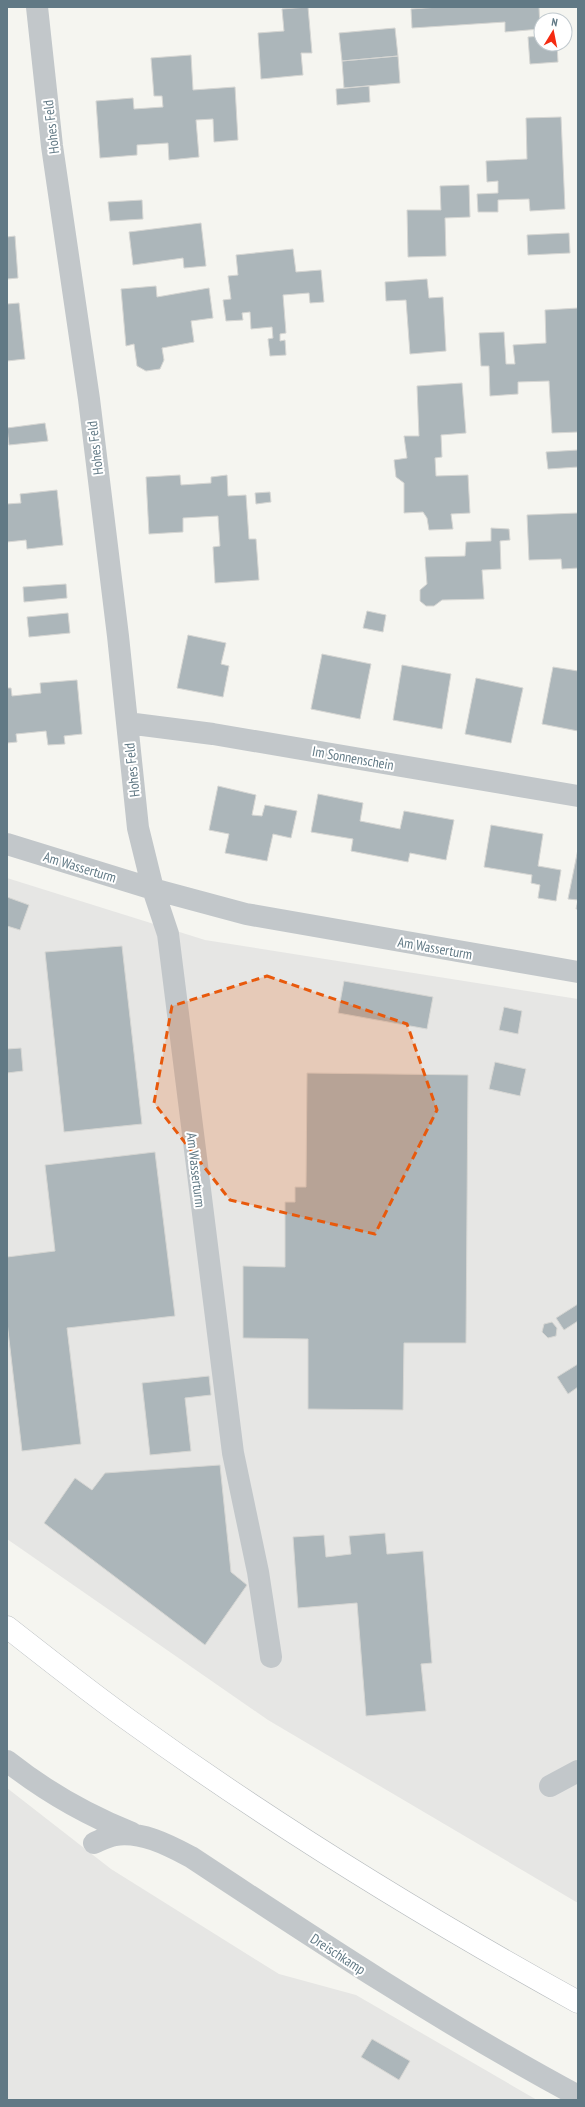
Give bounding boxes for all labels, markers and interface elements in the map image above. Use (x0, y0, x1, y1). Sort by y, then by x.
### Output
north arrow (533, 12, 573, 52)
text: N (551, 15, 559, 30)
street label: Hohes Feld (39, 99, 63, 155)
street label: Hohes Feld (83, 420, 107, 476)
street label: Hohes Feld (120, 742, 144, 798)
street label: Im Sonnenschein (311, 742, 395, 774)
street label: Am Wasserturm (41, 847, 119, 887)
street label: Am Wasserturm (396, 933, 474, 963)
street label: Am Wasserturm (182, 1132, 210, 1208)
street label: Dreischkamp (307, 1930, 369, 1978)

